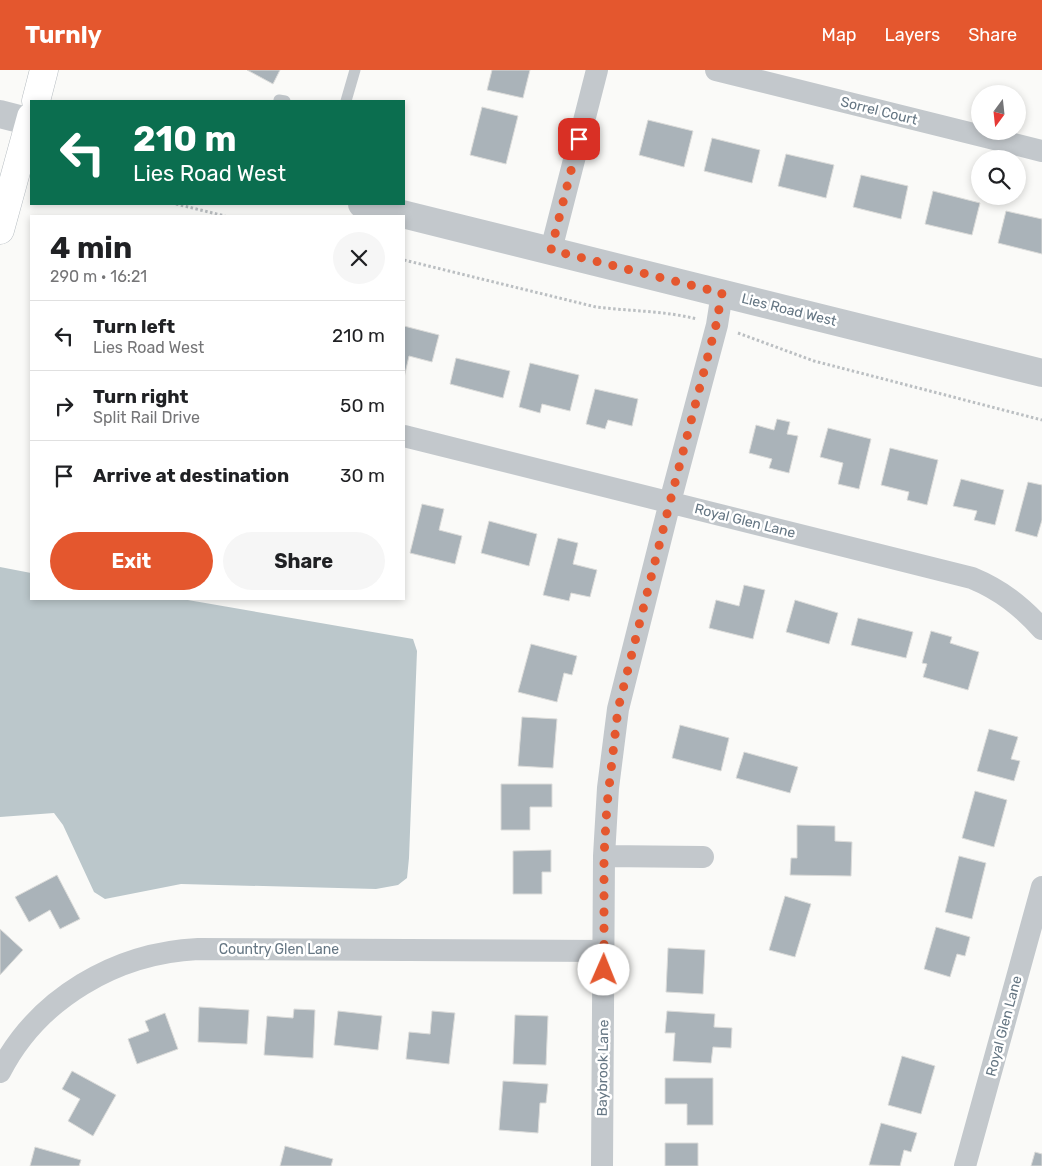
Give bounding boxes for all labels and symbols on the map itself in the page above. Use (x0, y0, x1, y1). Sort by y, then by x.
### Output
north arrow (971, 85, 1026, 140)
street label: Sorrel Court (839, 93, 920, 129)
pin (558, 118, 600, 160)
street label: Lies Road West (740, 290, 839, 330)
street label: Royal Glen Lane (693, 500, 797, 542)
street label: Country Glen Lane (219, 941, 339, 958)
position arrow (577, 943, 629, 995)
street label: Royal Glen Lane (982, 974, 1026, 1078)
street label: Baybrook Lane (594, 1019, 612, 1116)

